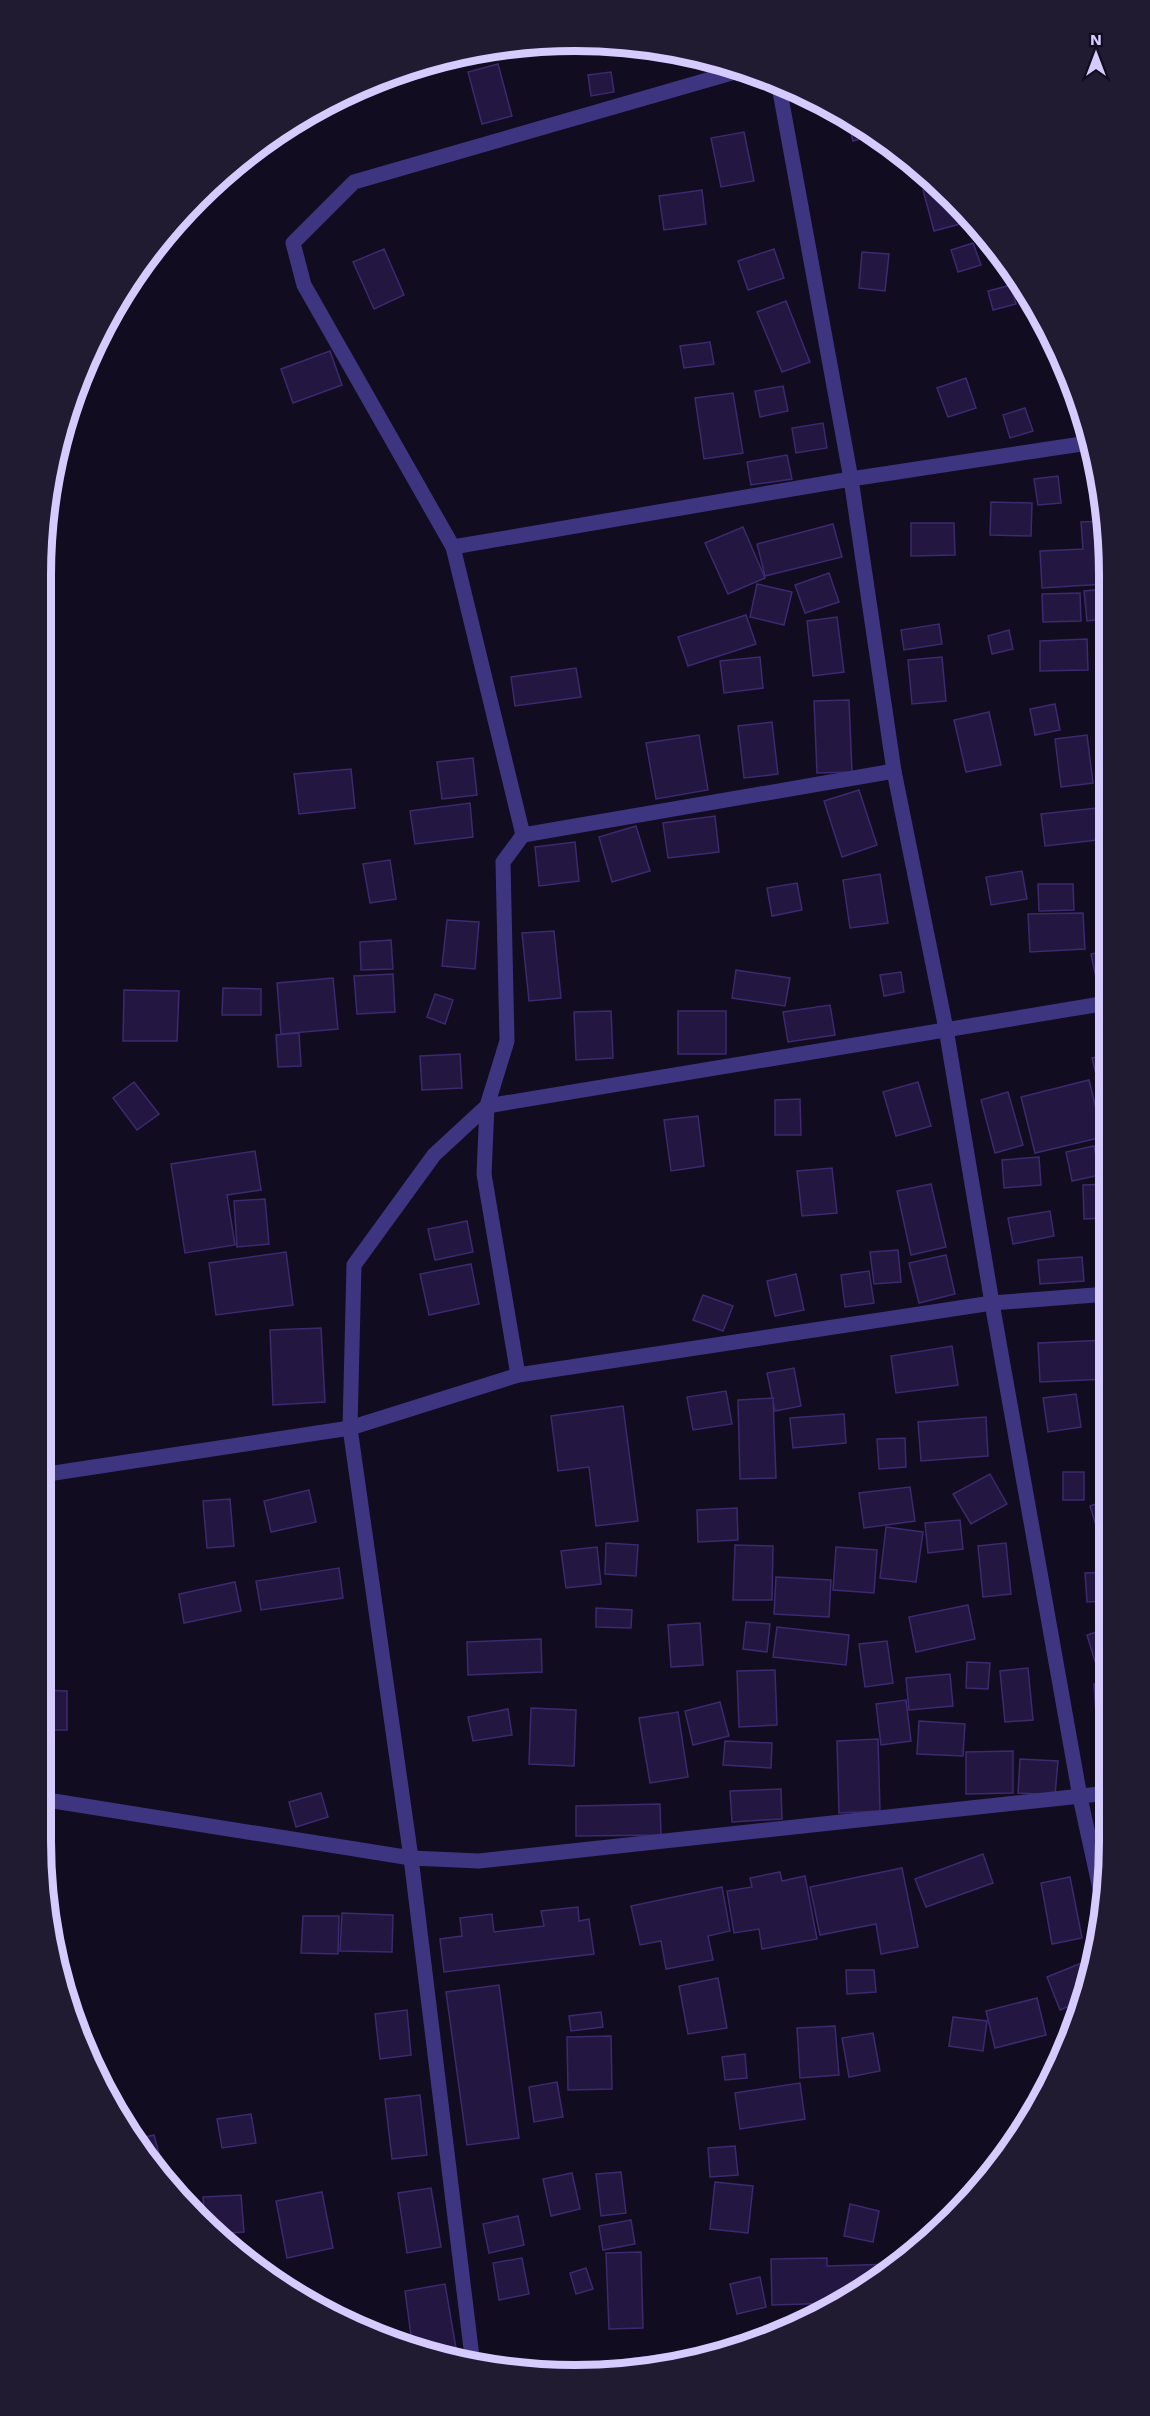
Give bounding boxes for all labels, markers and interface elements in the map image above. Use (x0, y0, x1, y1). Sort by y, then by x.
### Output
north arrow (1066, 24, 1126, 84)
text: N (1090, 30, 1102, 49)

